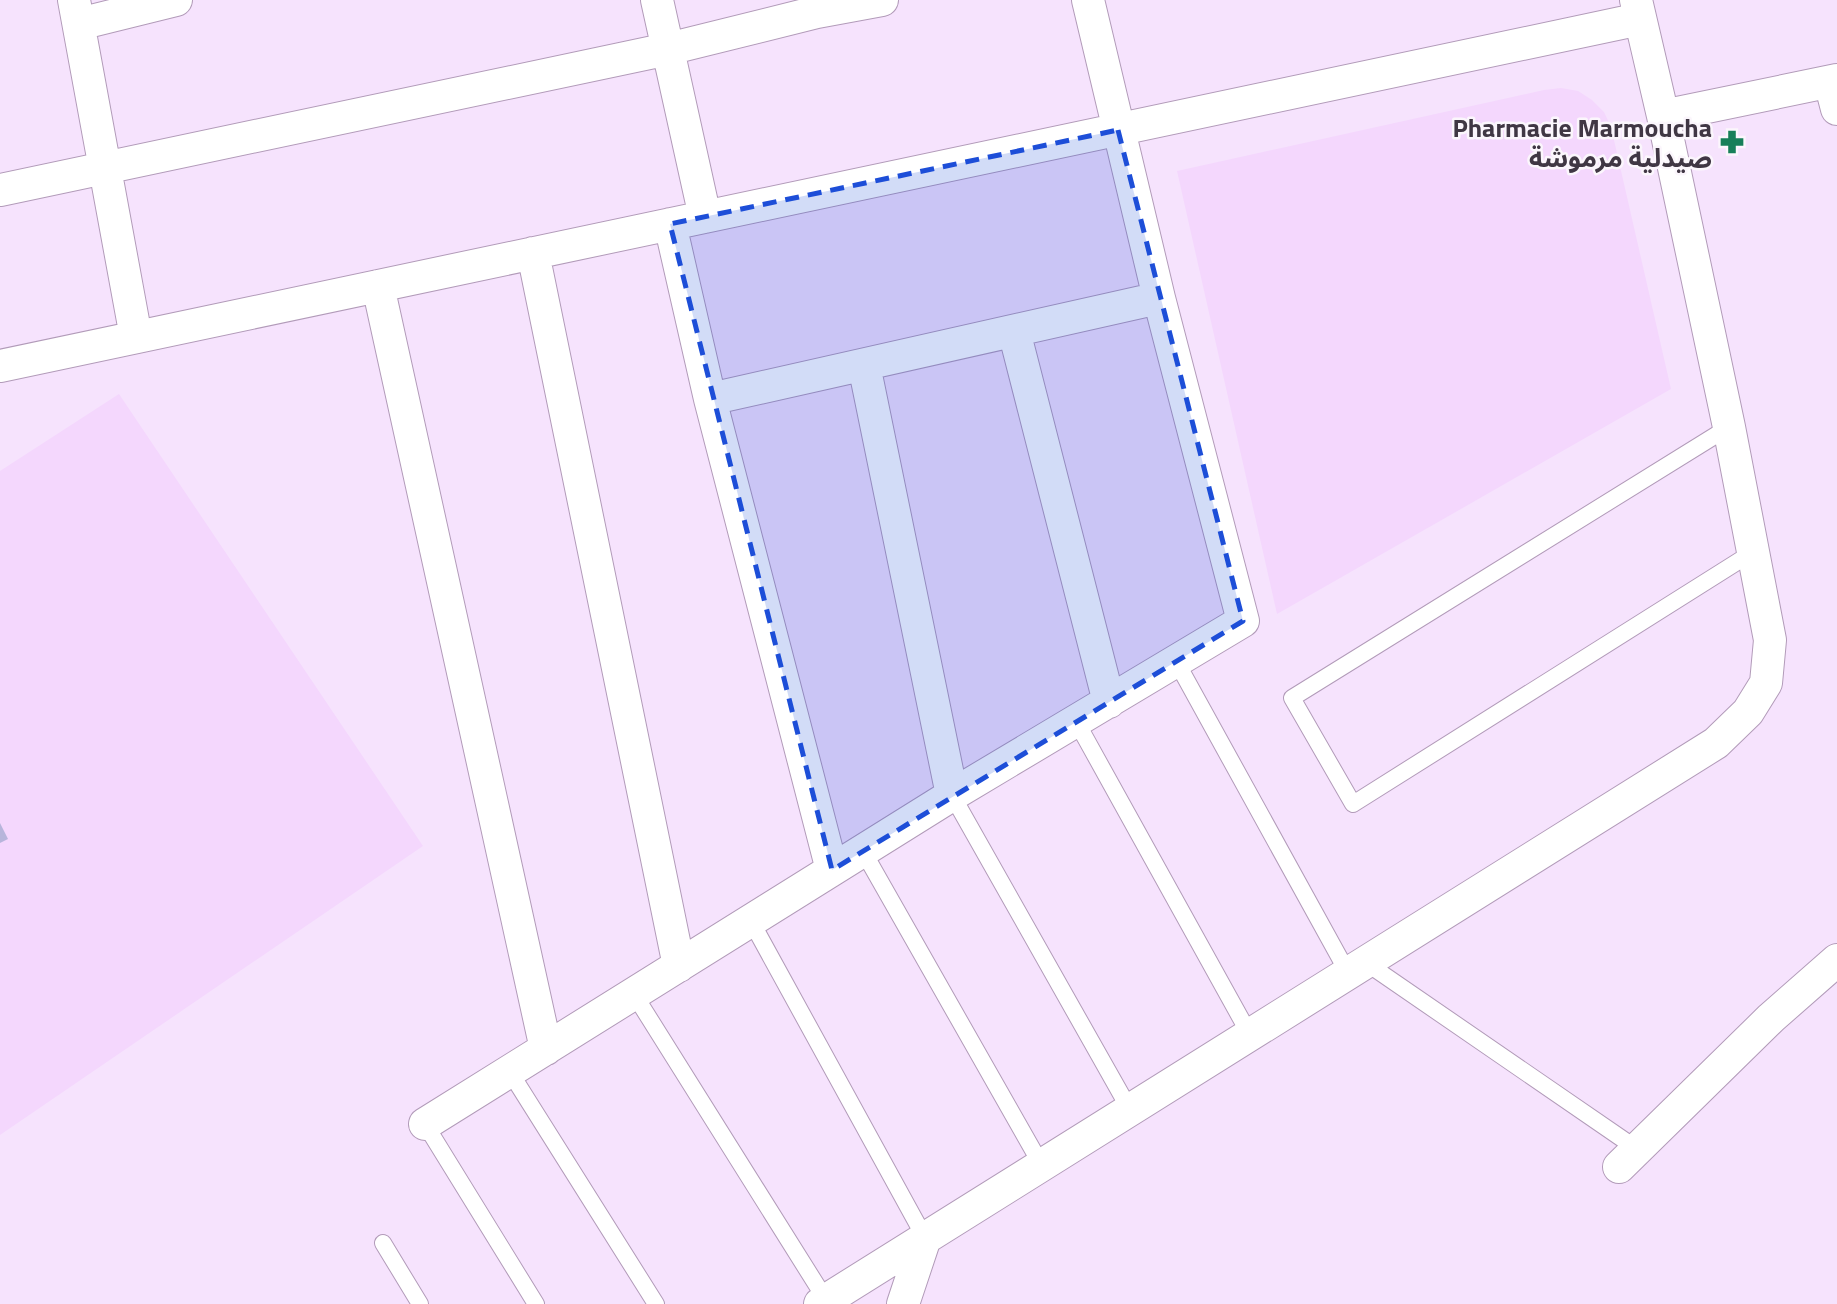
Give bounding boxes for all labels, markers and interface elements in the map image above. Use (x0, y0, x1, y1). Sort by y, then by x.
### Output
place label: Pharmacie Marmoucha صيدلية مرموشة (1452, 108, 1712, 177)
pharmacy icon: Pharmacie Marmoucha صيدلية مرموشة (1718, 128, 1746, 156)

